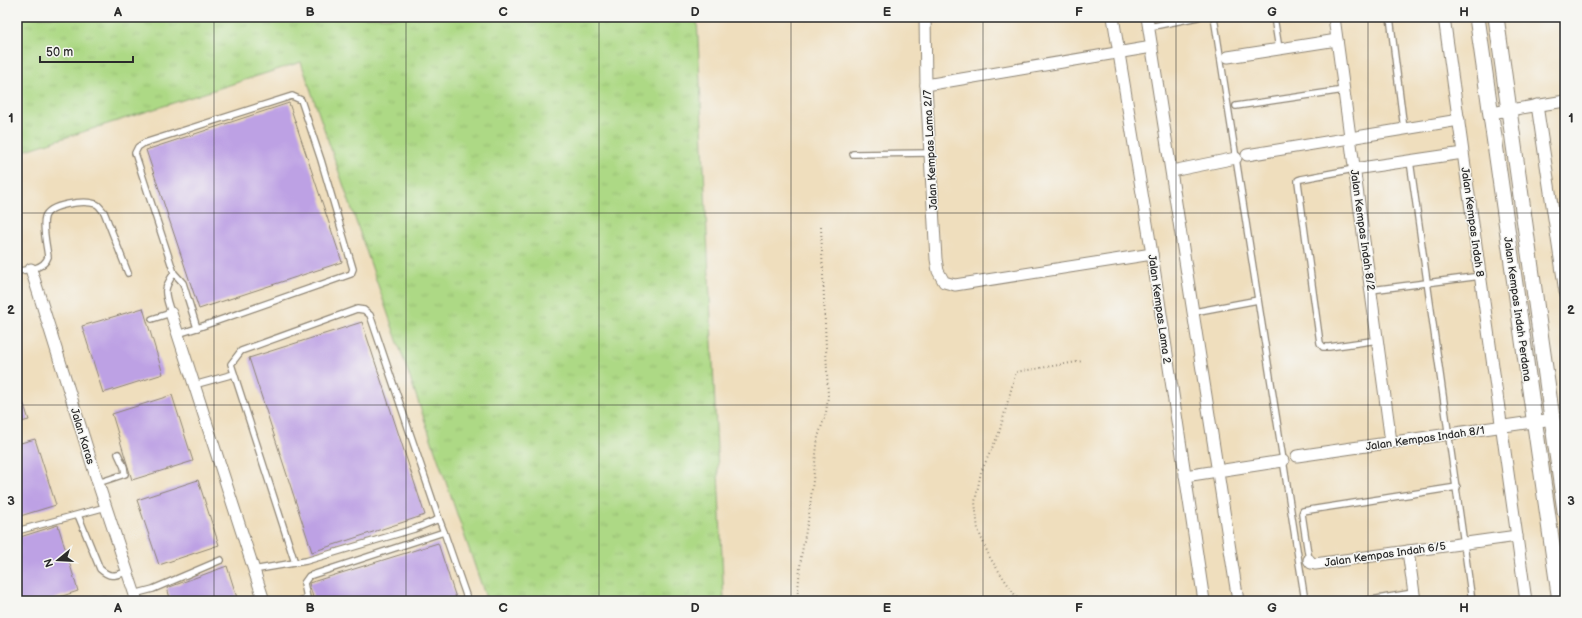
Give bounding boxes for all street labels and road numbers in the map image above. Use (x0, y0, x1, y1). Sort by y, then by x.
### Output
street label: Jalan Kempas Lama 2/7 (921, 89, 940, 210)
street label: Jalan Kempas Indah 8 (1458, 166, 1487, 278)
street label: Jalan Kempas Indah 8/2 (1348, 169, 1378, 292)
street label: Jalan Kempas Indah Perdana (1501, 236, 1534, 382)
street label: Jalan Kempas Lama 2 (1145, 254, 1174, 365)
street label: Jalan Karas (68, 406, 97, 466)
street label: Jalan Kempas Indah 8/1 (1365, 424, 1485, 453)
street label: Jalan Kempas Indah 6/5 (1324, 540, 1447, 569)

